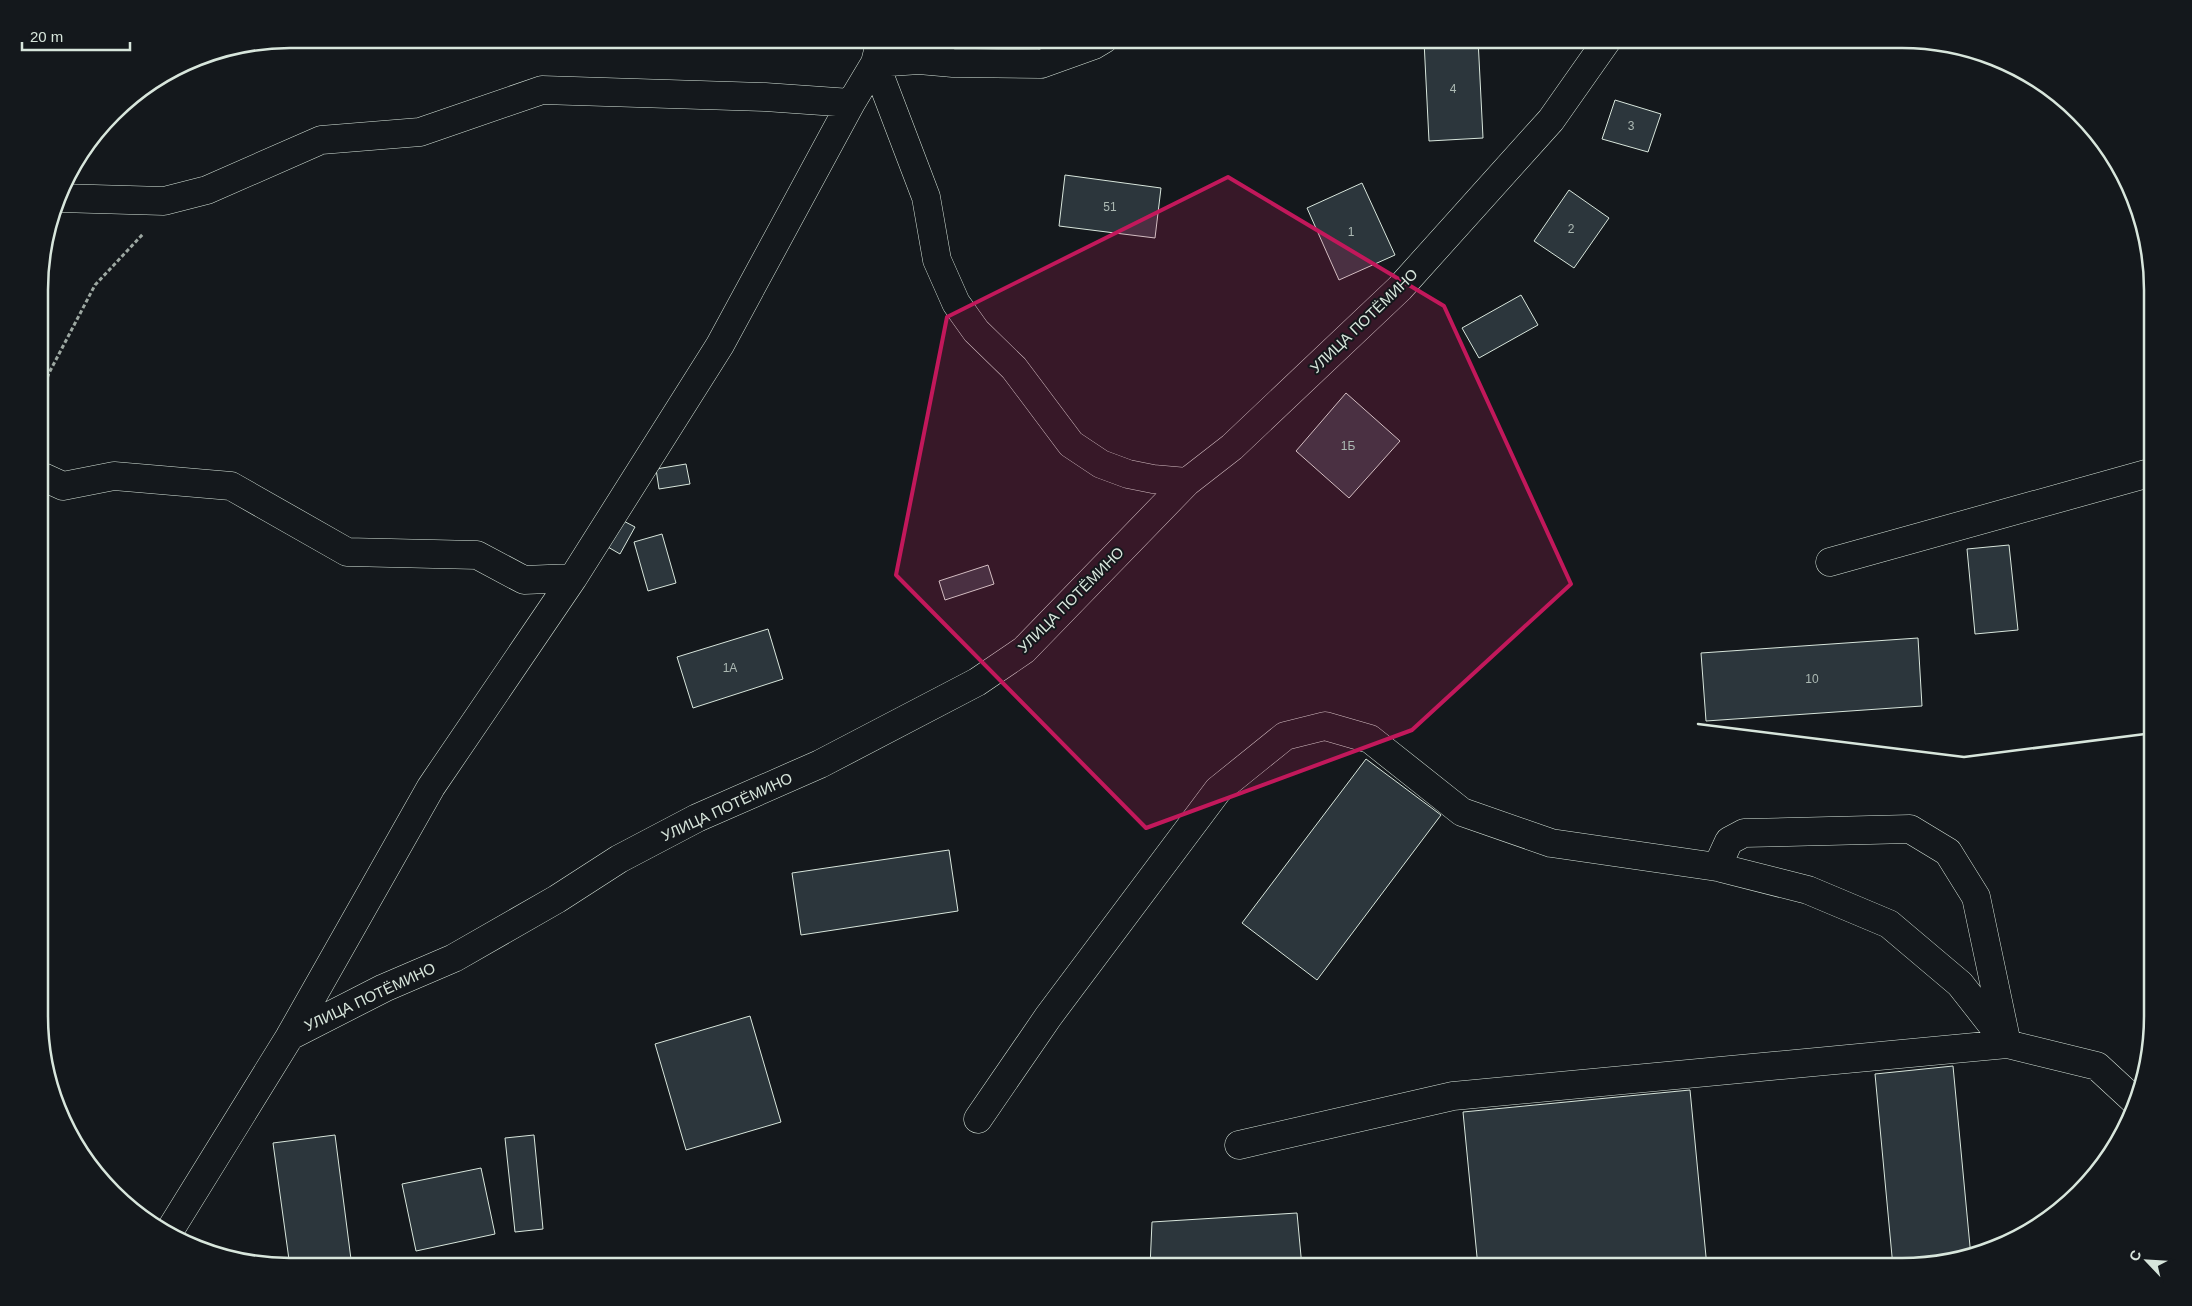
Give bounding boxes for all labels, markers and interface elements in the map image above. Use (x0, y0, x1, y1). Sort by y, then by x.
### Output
scale bar (22, 20, 130, 52)
text: 20 m (30, 28, 63, 45)
house number: 4 (1450, 82, 1457, 96)
house number: 3 (1628, 119, 1635, 133)
house number: 51 (1103, 200, 1117, 214)
house number: 2 (1568, 222, 1575, 236)
house number: 1 (1348, 225, 1355, 239)
street label: УЛИЦА ПОТЁМИНО (1307, 265, 1421, 376)
house number: 1Б (1341, 439, 1355, 453)
street label: УЛИЦА ПОТЁМИНО (1014, 543, 1127, 656)
house number: 1А (723, 661, 737, 675)
house number: 10 (1805, 672, 1819, 686)
street label: УЛИЦА ПОТЁМИНО (659, 769, 795, 844)
street label: УЛИЦА ПОТЁМИНО (302, 959, 438, 1034)
north arrow (2122, 1236, 2172, 1286)
text: С (2126, 1248, 2145, 1263)

